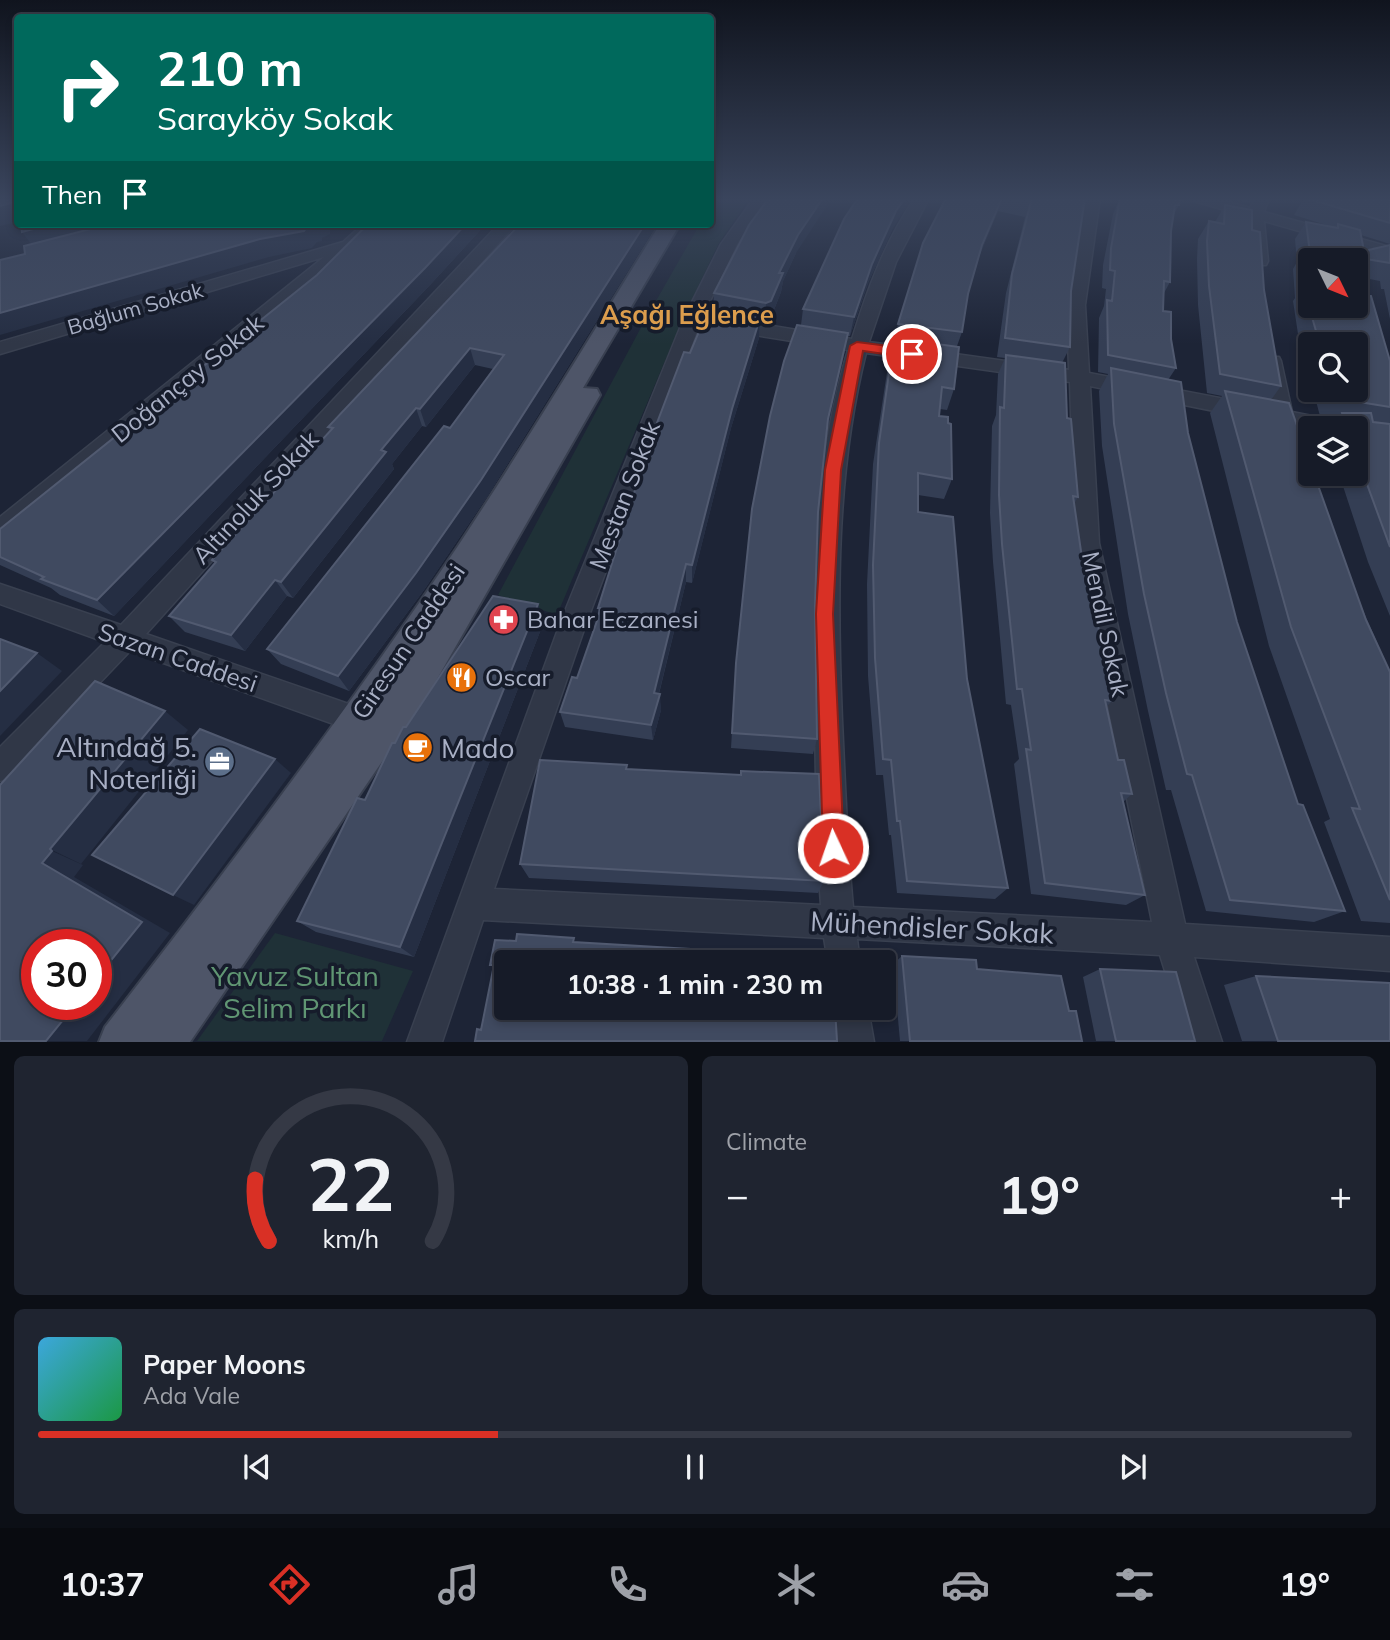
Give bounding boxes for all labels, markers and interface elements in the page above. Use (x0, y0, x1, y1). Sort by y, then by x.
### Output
text: 210 m (157, 37, 303, 98)
icon: right (42, 42, 133, 133)
text: Sarayköy Sokak (157, 98, 393, 138)
icon: arrive (116, 175, 154, 213)
text: Then (42, 178, 102, 211)
north arrow (1298, 248, 1368, 318)
map controls (1298, 248, 1368, 486)
street label: Bağlum Sokak (64, 276, 206, 340)
district label: Aşağı Eğlence (600, 298, 774, 331)
street label: Doğançay Sokak (105, 307, 270, 449)
pin (882, 324, 942, 384)
button: search (1298, 332, 1368, 402)
icon: arrive (893, 335, 931, 373)
street label: Mestan Sokak (582, 416, 666, 573)
button: layers (1298, 416, 1368, 486)
street label: Altınoluk Sokak (186, 424, 325, 570)
street label: Mendil Sokak (1076, 549, 1136, 700)
street label: Giresun Caddesi (345, 558, 471, 724)
pharmacy icon: Bahar Eczanesi (487, 602, 521, 636)
place label: Bahar Eczanesi (527, 604, 699, 634)
street label: Sazan Caddesi (94, 616, 262, 698)
restaurant icon: Oscar (445, 660, 479, 694)
place label: Oscar (485, 662, 551, 692)
place label: Altındağ 5. Noterliği (56, 729, 197, 796)
cafe icon: Mado (401, 730, 435, 764)
place label: Mado (441, 730, 515, 765)
office icon: Altındağ 5. Noterliği (203, 745, 237, 779)
position arrow (796, 811, 870, 885)
street label: Mühendisler Sokak (809, 903, 1055, 951)
speed limit sign: 30 (21, 929, 112, 1020)
park label: Yavuz Sultan Selim Parkı (210, 958, 379, 1025)
text: 10:38 · 1 min · 230 m (567, 968, 823, 1001)
text: Climate (726, 1127, 807, 1156)
text: 22 (307, 1139, 395, 1230)
text: 19° (998, 1162, 1080, 1227)
text: − (726, 1171, 749, 1219)
text: + (1329, 1171, 1352, 1219)
text: km/h (323, 1223, 379, 1254)
text: Paper Moons (143, 1348, 306, 1381)
text: Ada Vale (143, 1381, 240, 1410)
icon: previous (238, 1448, 276, 1486)
icon: pause (676, 1448, 714, 1486)
icon: next (1114, 1448, 1152, 1486)
icon: directions (265, 1560, 314, 1609)
icon: music (434, 1560, 483, 1609)
icon: phone (603, 1560, 652, 1609)
icon: climate (772, 1560, 821, 1609)
icon: car (941, 1560, 990, 1609)
icon: filters (1110, 1560, 1159, 1609)
text: 10:37 (60, 1564, 145, 1604)
text: 19° (1279, 1564, 1330, 1604)

